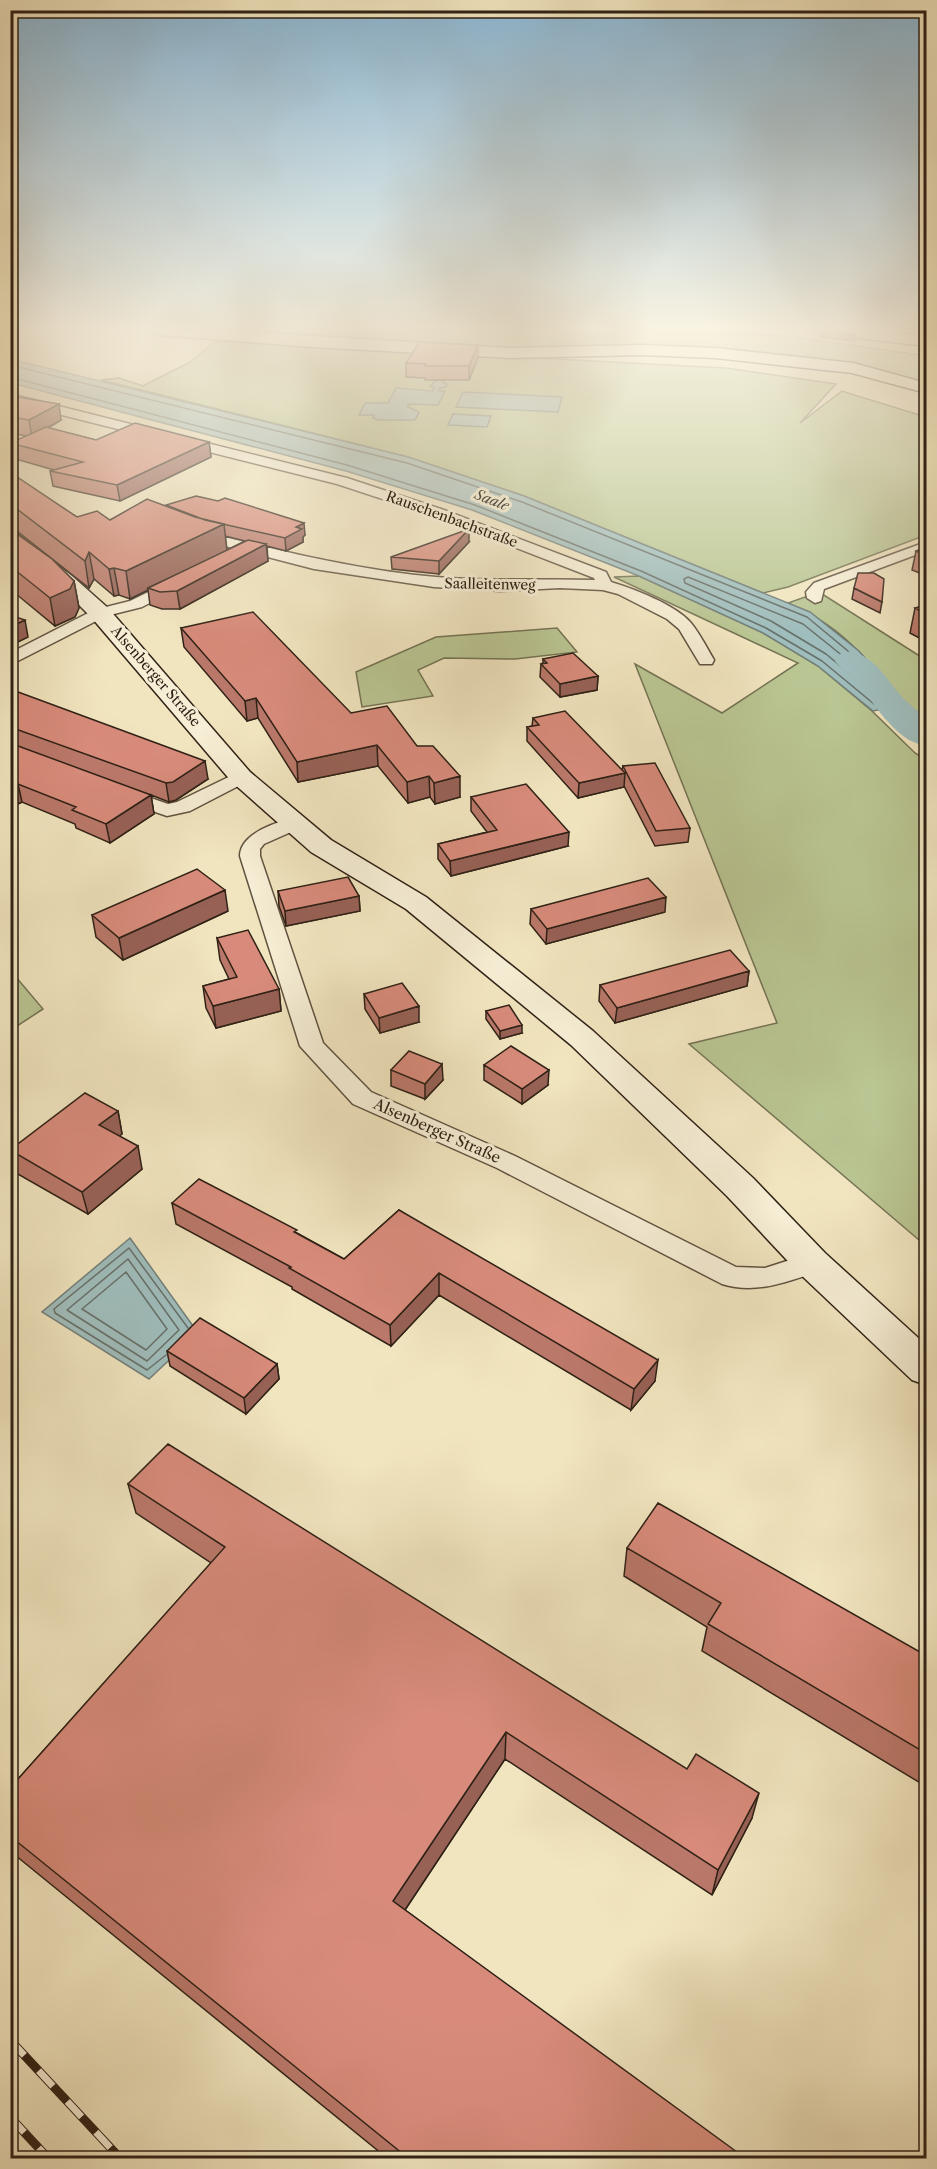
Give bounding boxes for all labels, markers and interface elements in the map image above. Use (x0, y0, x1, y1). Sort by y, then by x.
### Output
water label: Saale (471, 485, 513, 515)
street label: Rauschenbachstraße (384, 487, 520, 551)
street label: Saalleitenweg (444, 574, 536, 594)
street label: Alsenberger Straße (107, 621, 205, 730)
street label: Alsenberger Straße (370, 1094, 504, 1167)

